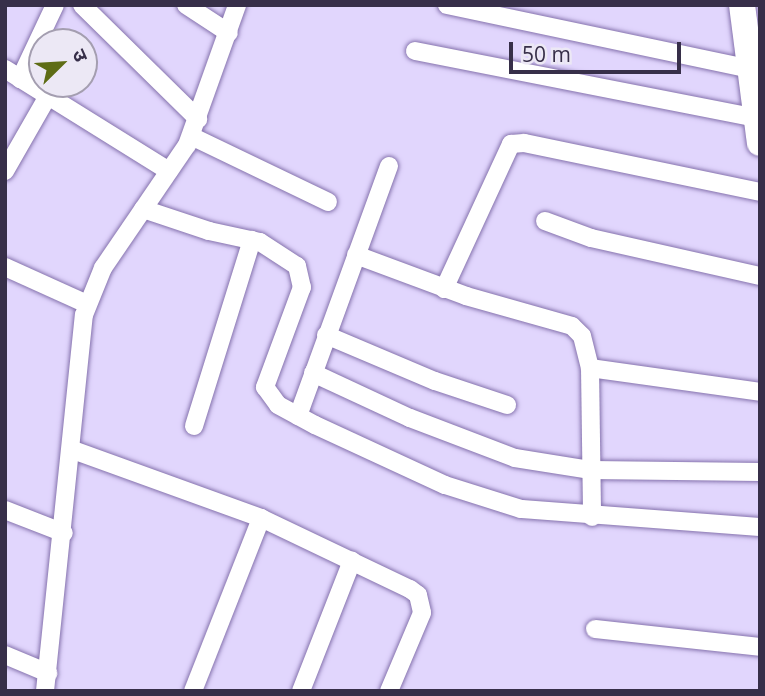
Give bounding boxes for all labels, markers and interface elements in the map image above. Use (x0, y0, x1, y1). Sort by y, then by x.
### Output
north arrow (28, 28, 98, 98)
scale bar (513, 28, 684, 72)
text: 50 m (522, 40, 571, 68)
text: उ (66, 45, 94, 66)

